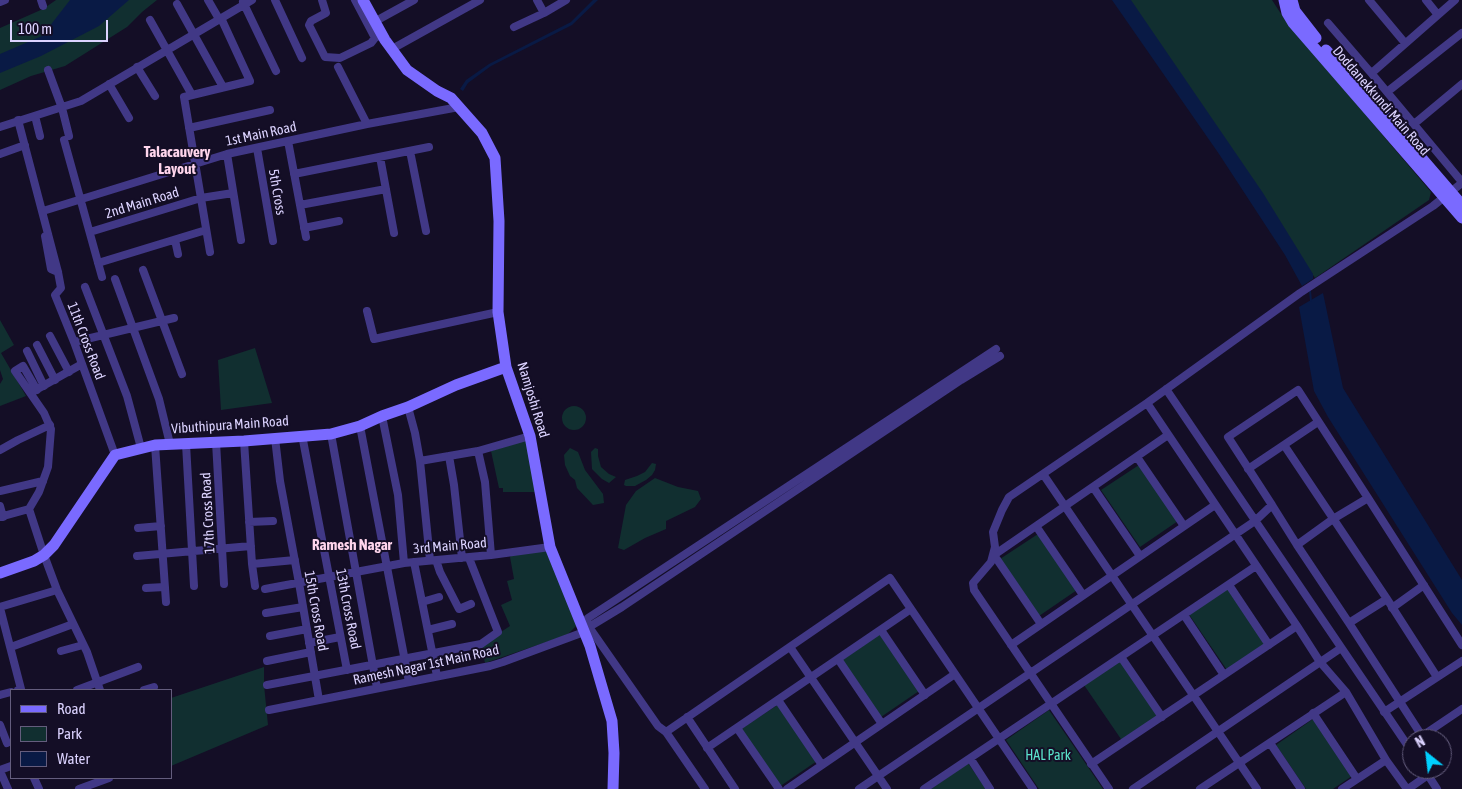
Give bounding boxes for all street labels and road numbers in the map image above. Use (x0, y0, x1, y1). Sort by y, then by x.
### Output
street label: Doddanekkundi Main Road (1329, 43, 1433, 159)
street label: 1st Main Road (224, 118, 298, 150)
street label: 5th Cross (265, 168, 289, 216)
street label: 2nd Main Road (103, 184, 181, 222)
street label: 11th Cross Road (64, 300, 108, 382)
street label: Namjoshi Road (514, 360, 552, 440)
street label: Vibuthipura Main Road (171, 413, 289, 437)
street label: 17th Cross Road (197, 472, 219, 554)
street label: 3rd Main Road (413, 534, 487, 558)
street label: 13th Cross Road (332, 567, 364, 651)
street label: 15th Cross Road (301, 569, 331, 653)
street label: Ramesh Nagar 1st Main Road (352, 641, 500, 689)

